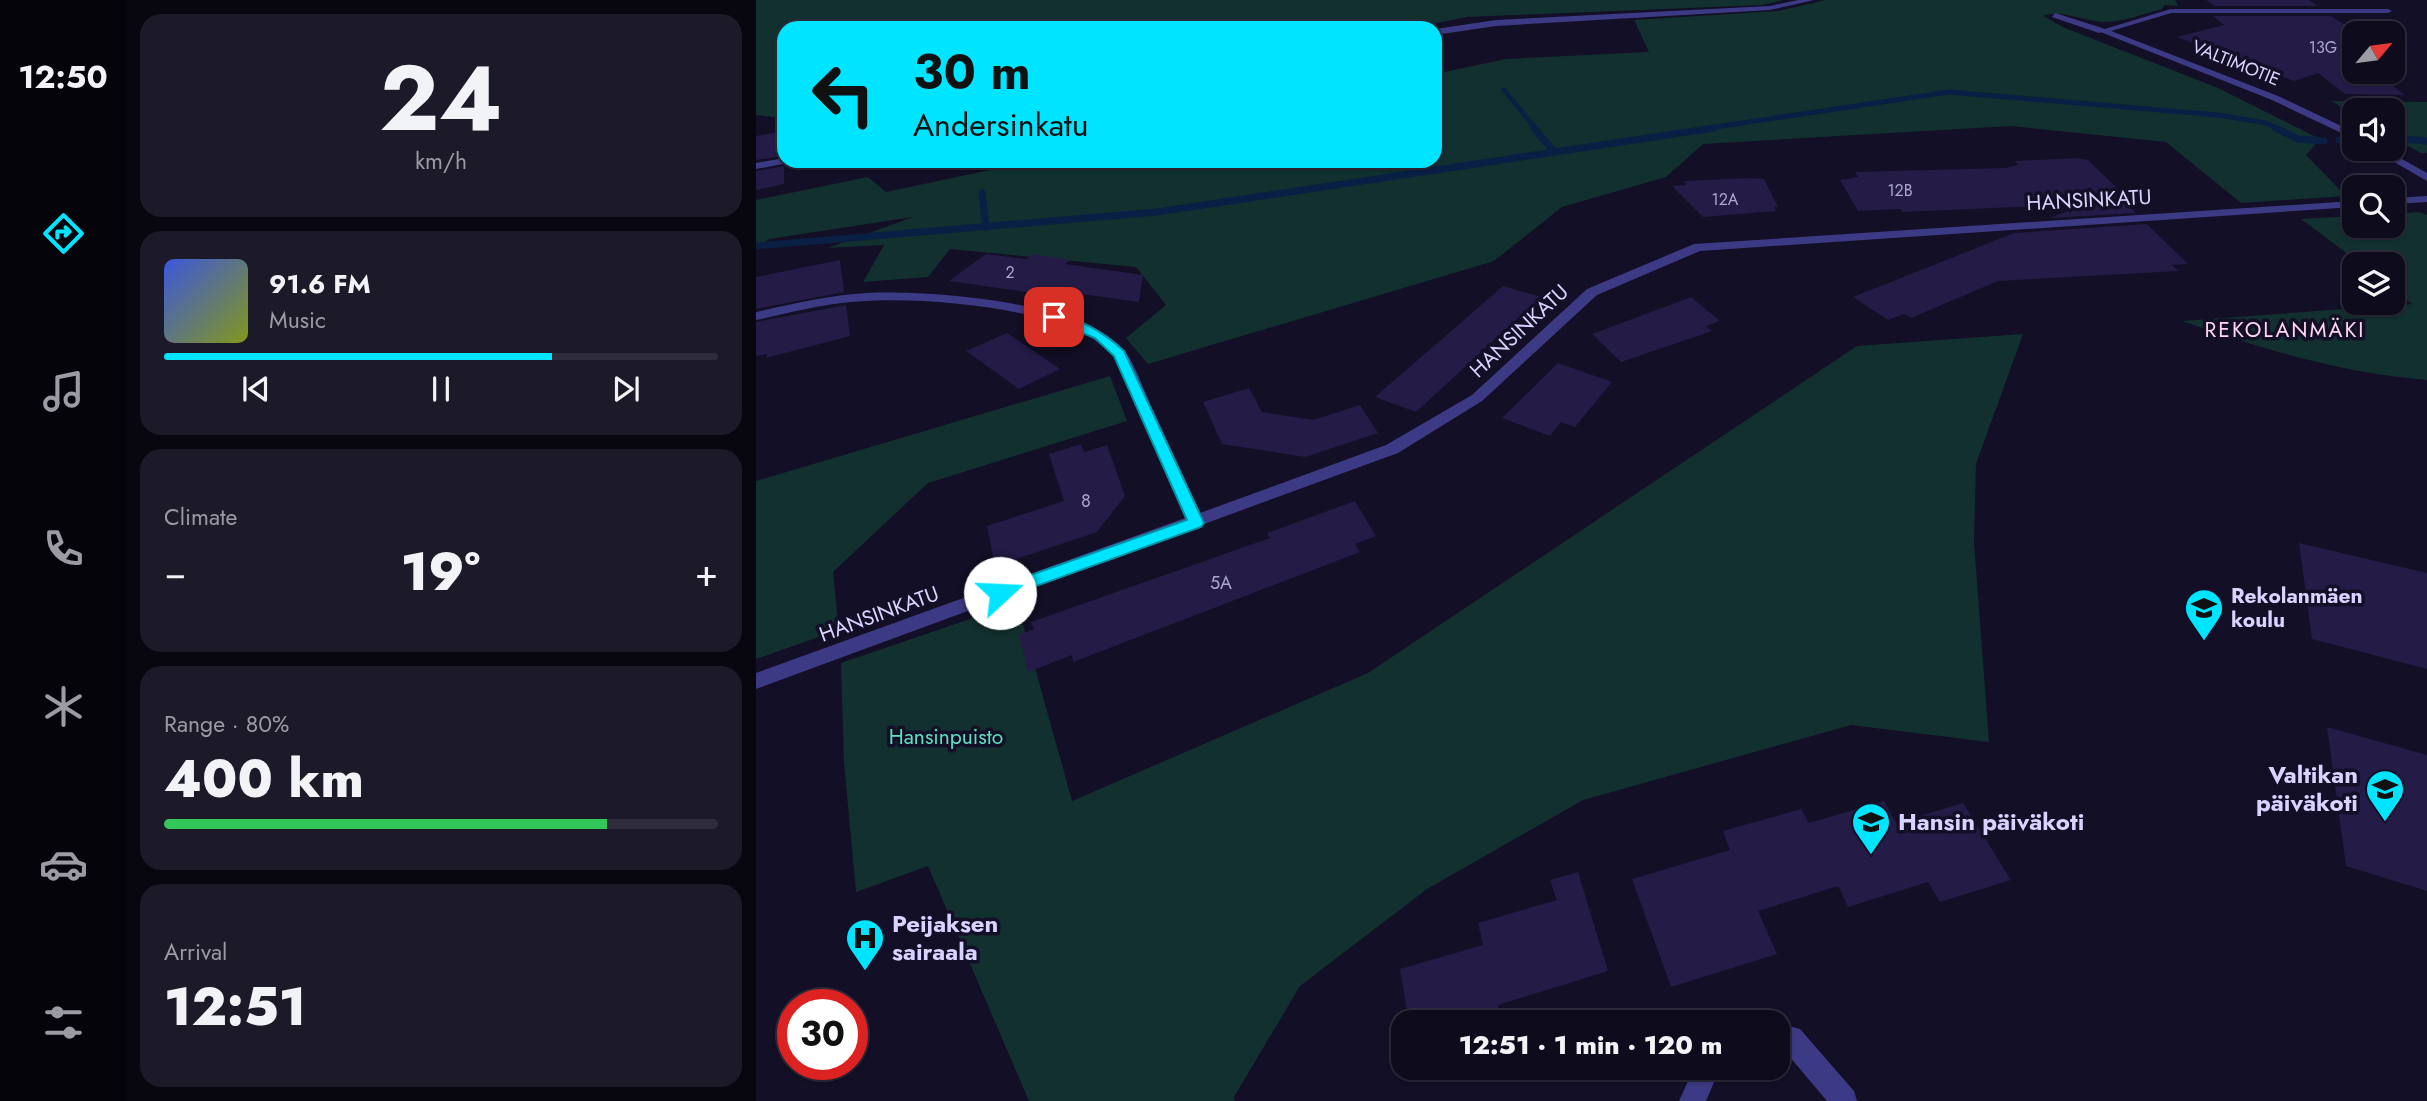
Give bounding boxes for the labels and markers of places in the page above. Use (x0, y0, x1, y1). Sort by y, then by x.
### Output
pin (1024, 287, 1084, 347)
place label: Rekolanmäen koulu (2231, 581, 2363, 635)
school or university icon: Rekolanmäen koulu (2183, 587, 2225, 642)
place label: Valtikan päiväkoti (2256, 757, 2358, 820)
school or university icon: Valtikan päiväkoti (2364, 768, 2406, 823)
school or university icon: Hansin päiväkoti (1850, 801, 1892, 856)
place label: Hansin päiväkoti (1898, 804, 2084, 839)
place label: Peijaksen sairaala (892, 906, 998, 969)
hospital icon: Peijaksen sairaala (844, 917, 886, 972)

